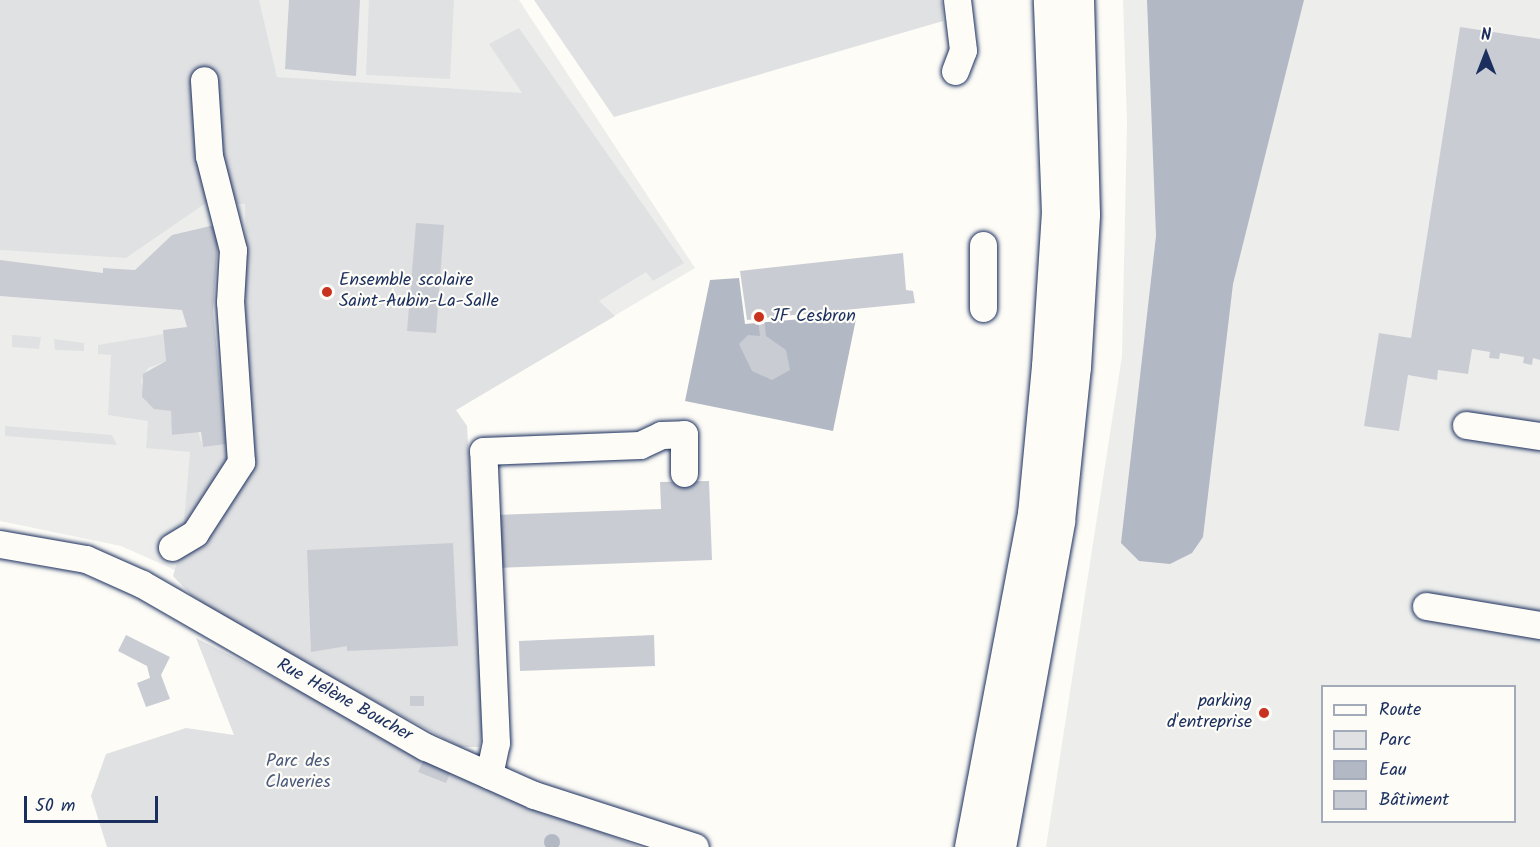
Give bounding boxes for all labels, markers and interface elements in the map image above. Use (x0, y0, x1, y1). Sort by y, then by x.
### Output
text: N (1481, 23, 1491, 48)
north arrow (1456, 24, 1516, 84)
place label: Ensemble scolaire Saint-Aubin-La-Salle (339, 271, 499, 314)
marker: Ensemble scolaire Saint-Aubin-La-Salle (320, 285, 334, 299)
place label: JF Cesbron (771, 306, 856, 328)
marker: JF Cesbron (752, 310, 766, 324)
street label: Rue Hélène Boucher (272, 655, 416, 747)
legend (1321, 685, 1516, 823)
place label: parking d'entreprise (1167, 692, 1252, 734)
text: Route (1379, 696, 1421, 725)
marker: parking d'entreprise (1257, 706, 1271, 720)
text: Parc (1379, 726, 1411, 755)
park label: Parc des Claveries (265, 752, 331, 795)
text: Eau (1379, 756, 1407, 785)
scale bar (27, 784, 160, 822)
text: Bâtiment (1379, 786, 1449, 815)
text: 50 m (35, 792, 75, 821)

